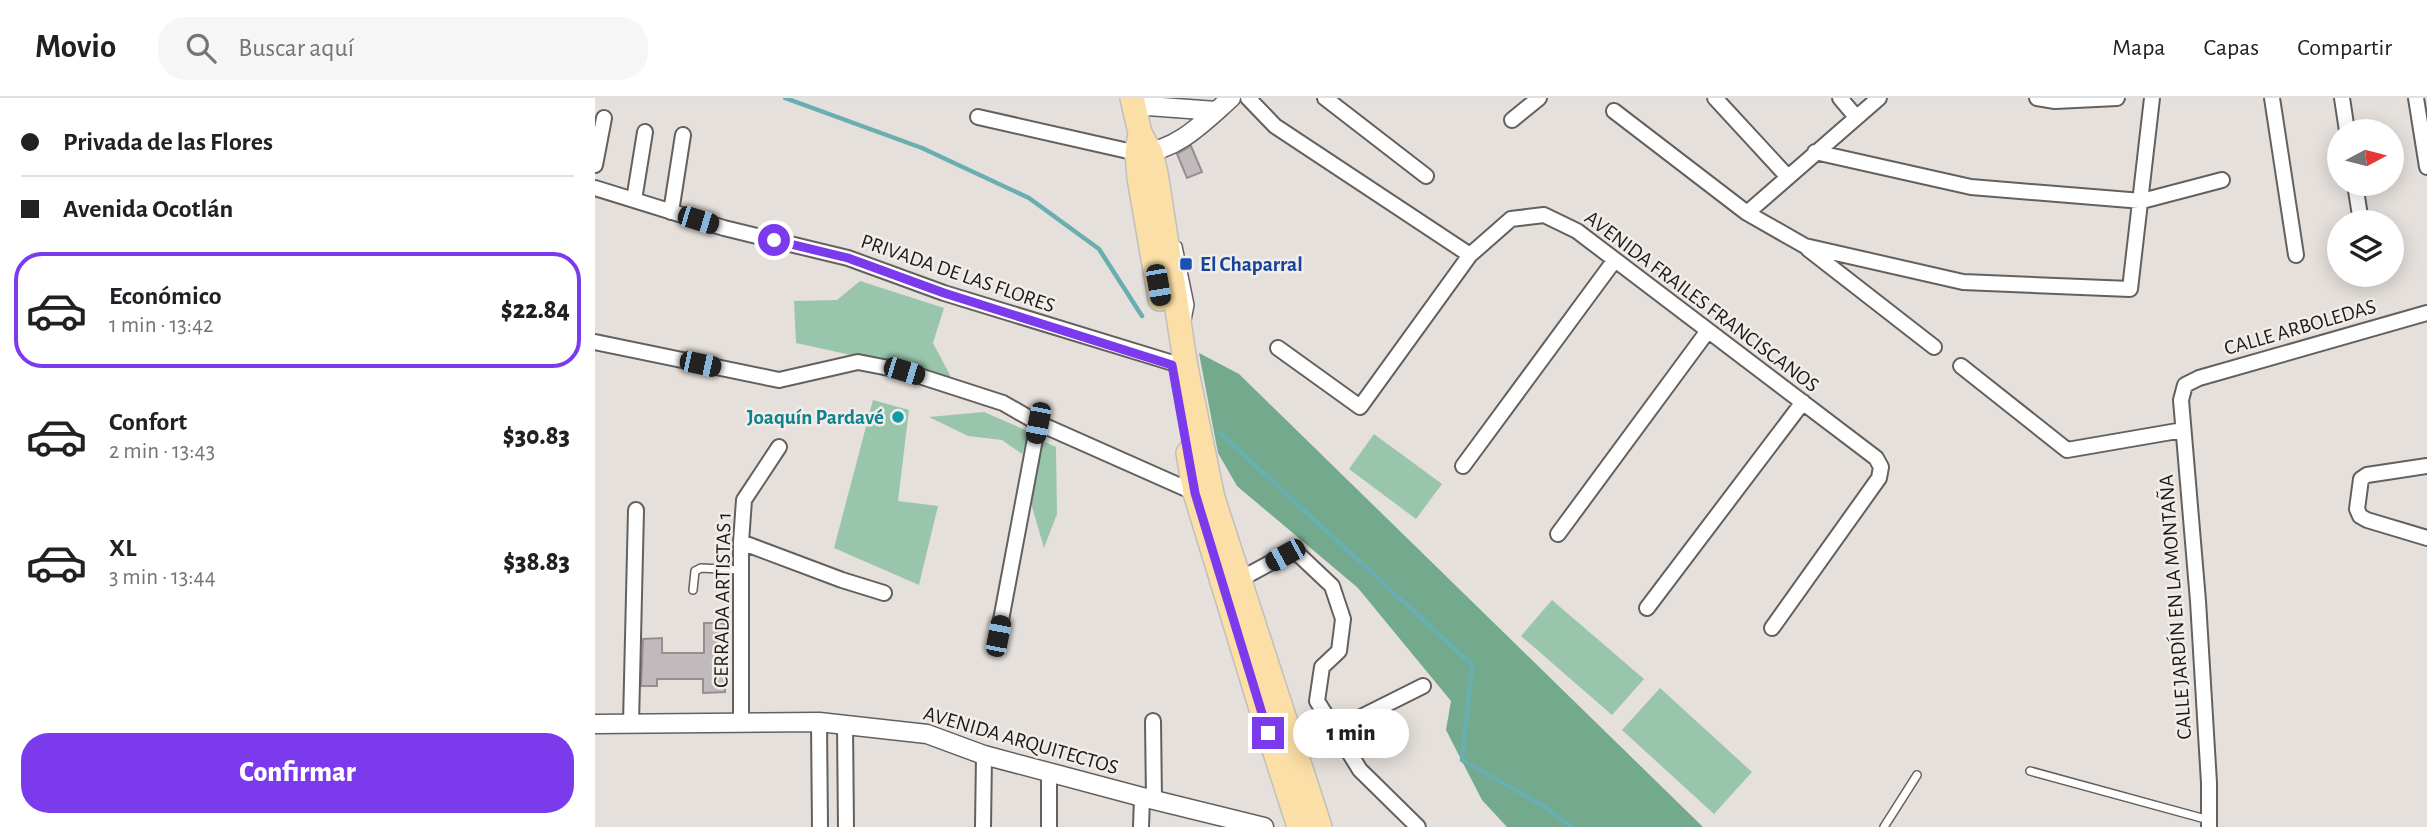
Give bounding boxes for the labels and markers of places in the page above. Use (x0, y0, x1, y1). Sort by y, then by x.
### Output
place label: El Chaparral (1200, 254, 1303, 275)
marker: El Chaparral (1178, 256, 1194, 272)
place label: Joaquín Pardavé (747, 407, 884, 428)
marker: Joaquín Pardavé (890, 409, 906, 425)

